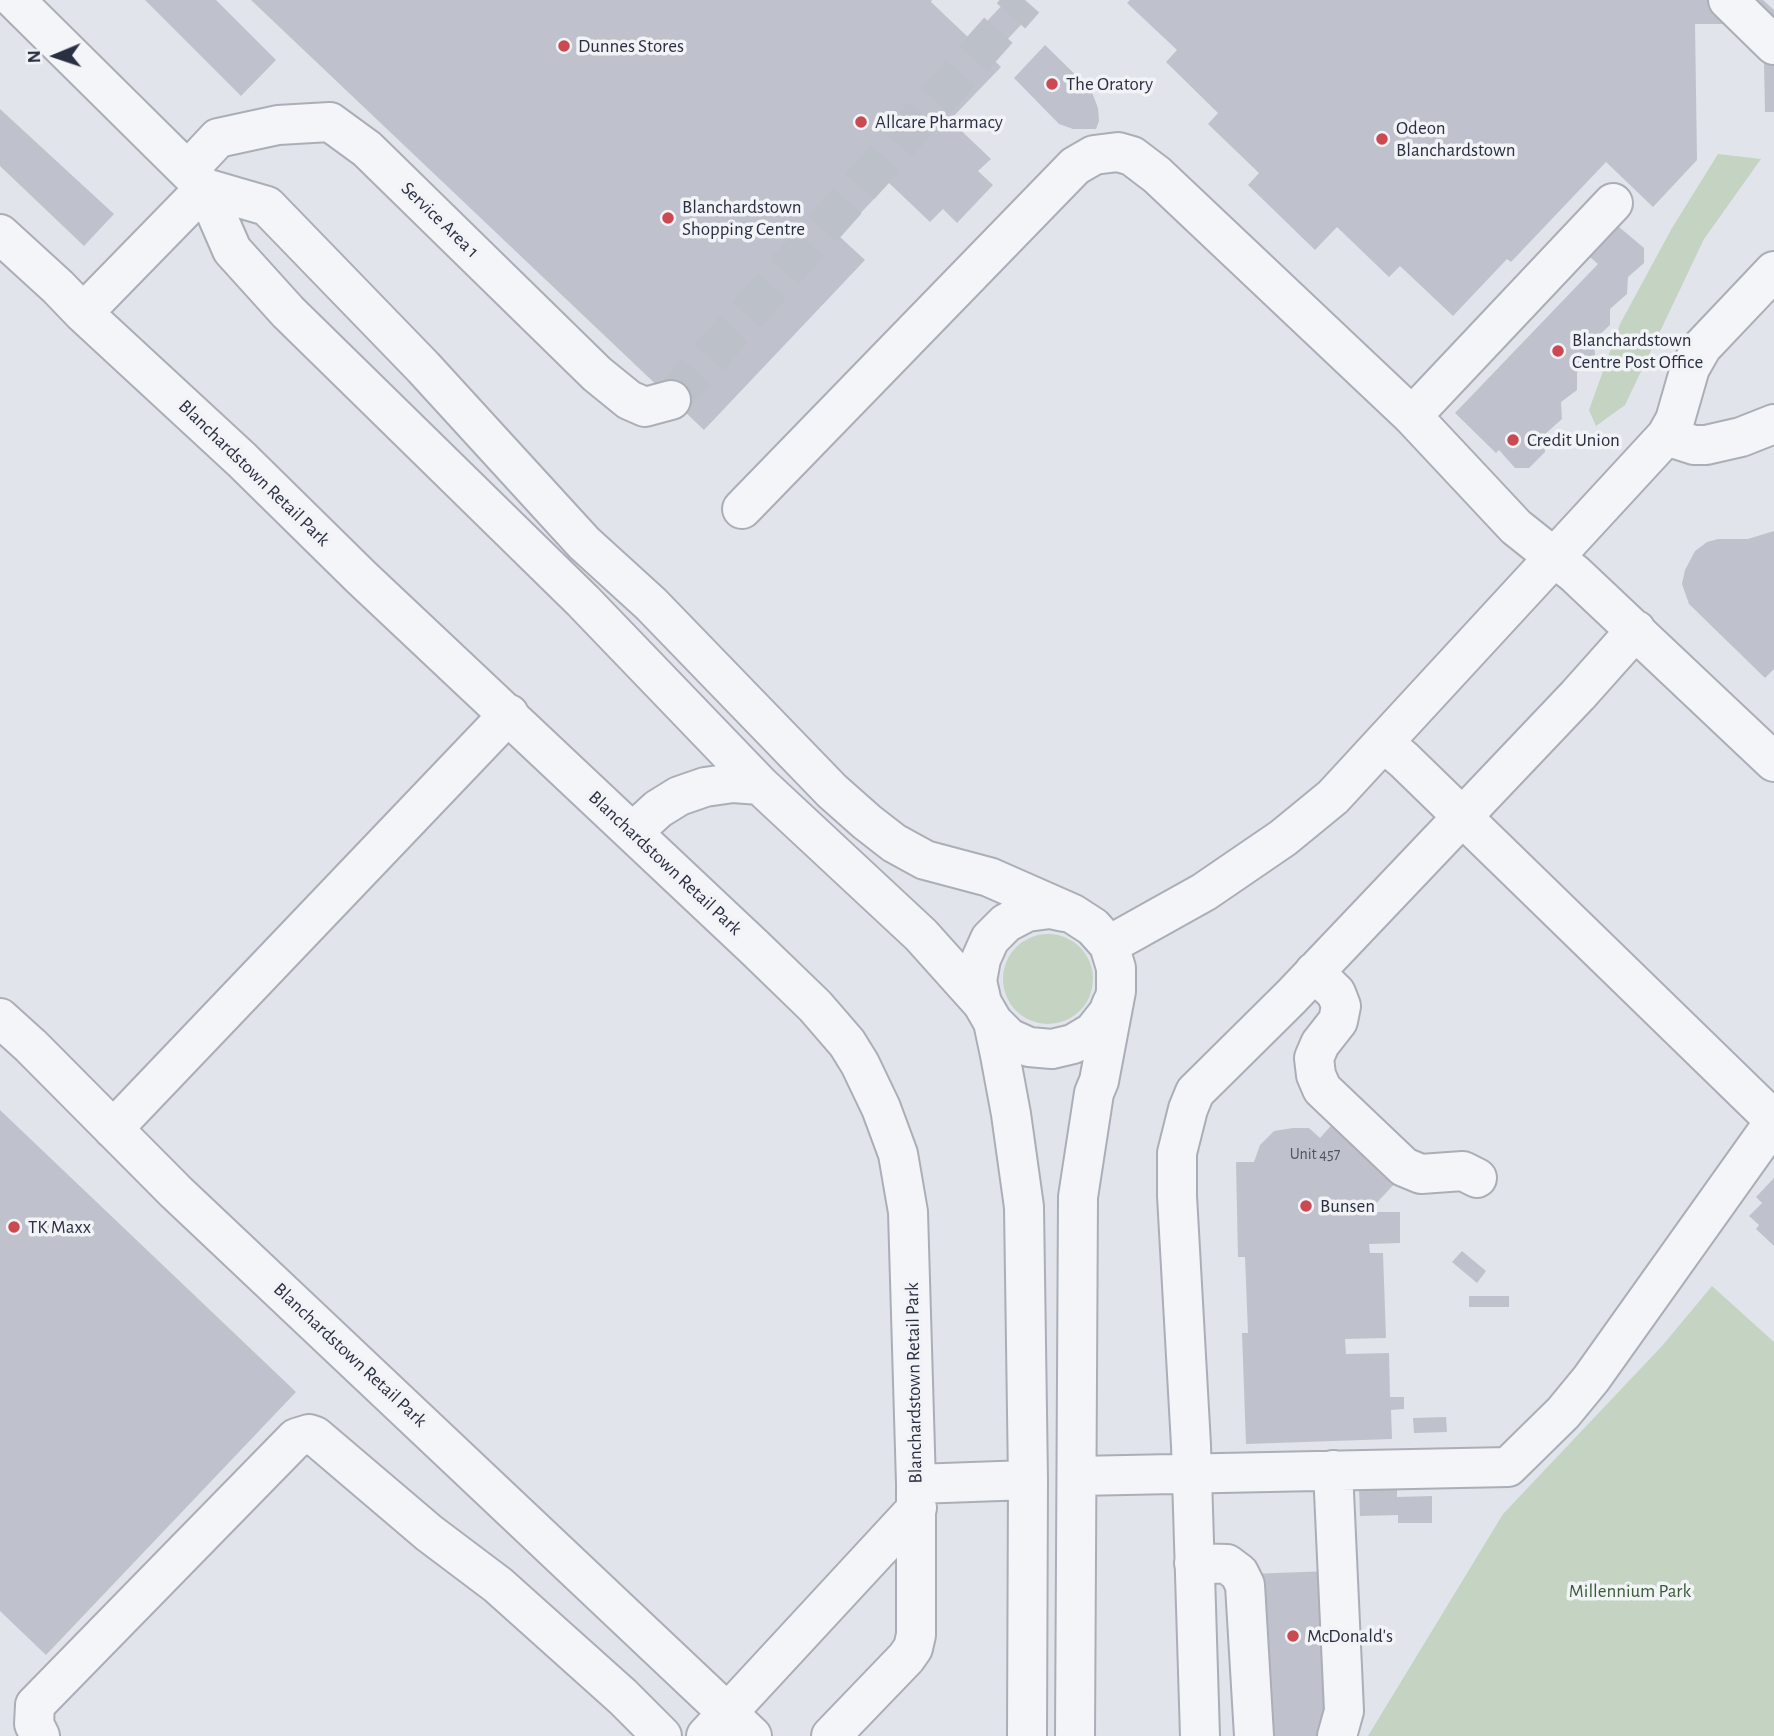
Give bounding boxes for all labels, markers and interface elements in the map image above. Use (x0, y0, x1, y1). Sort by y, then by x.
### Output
north arrow (21, 21, 91, 91)
place label: Dunnes Stores (578, 35, 684, 57)
marker: Dunnes Stores (556, 38, 572, 54)
text: N (25, 50, 44, 64)
place label: The Oratory (1066, 73, 1153, 95)
marker: The Oratory (1044, 76, 1060, 92)
place label: Allcare Pharmacy (875, 111, 1003, 133)
marker: Allcare Pharmacy (853, 114, 869, 130)
place label: Odeon Blanchardstown (1396, 117, 1516, 161)
marker: Odeon Blanchardstown (1374, 131, 1390, 147)
street label: Service Area 1 (396, 177, 484, 263)
place label: Blanchardstown Shopping Centre (682, 196, 805, 240)
marker: Blanchardstown Shopping Centre (660, 210, 676, 226)
place label: Blanchardstown Centre Post Office (1572, 329, 1703, 373)
marker: Blanchardstown Centre Post Office (1550, 343, 1566, 359)
street label: Blanchardstown Retail Park (174, 395, 334, 551)
place label: Credit Union (1527, 429, 1620, 451)
marker: Credit Union (1505, 432, 1521, 448)
street label: Blanchardstown Retail Park (584, 786, 746, 940)
house number: Unit 457 (1290, 1144, 1340, 1164)
place label: Bunsen (1320, 1195, 1375, 1217)
marker: Bunsen (1298, 1198, 1314, 1214)
place label: TK Maxx (28, 1216, 91, 1238)
marker: TK Maxx (6, 1219, 22, 1235)
street label: Blanchardstown Retail Park (269, 1278, 431, 1432)
street label: Blanchardstown Retail Park (901, 1282, 927, 1484)
park label: Millennium Park (1569, 1580, 1691, 1602)
place label: McDonald's (1307, 1625, 1393, 1647)
marker: McDonald's (1285, 1628, 1301, 1644)

